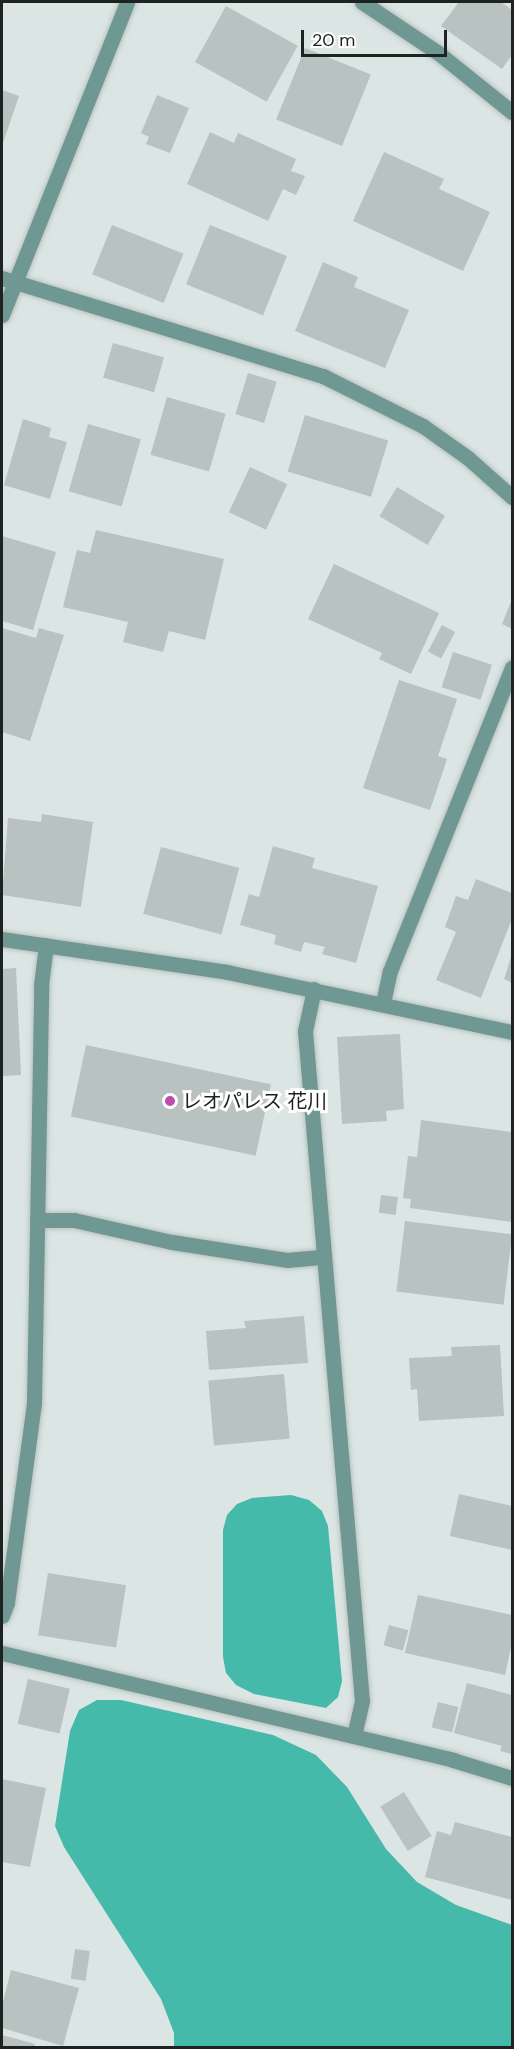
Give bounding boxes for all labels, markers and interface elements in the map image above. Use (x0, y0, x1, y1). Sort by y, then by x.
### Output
scale bar (304, 18, 450, 56)
text: 20 m (312, 28, 355, 52)
place label: レオパレス 花川 (182, 1089, 327, 1113)
marker: レオパレス 花川 (163, 1094, 177, 1108)

